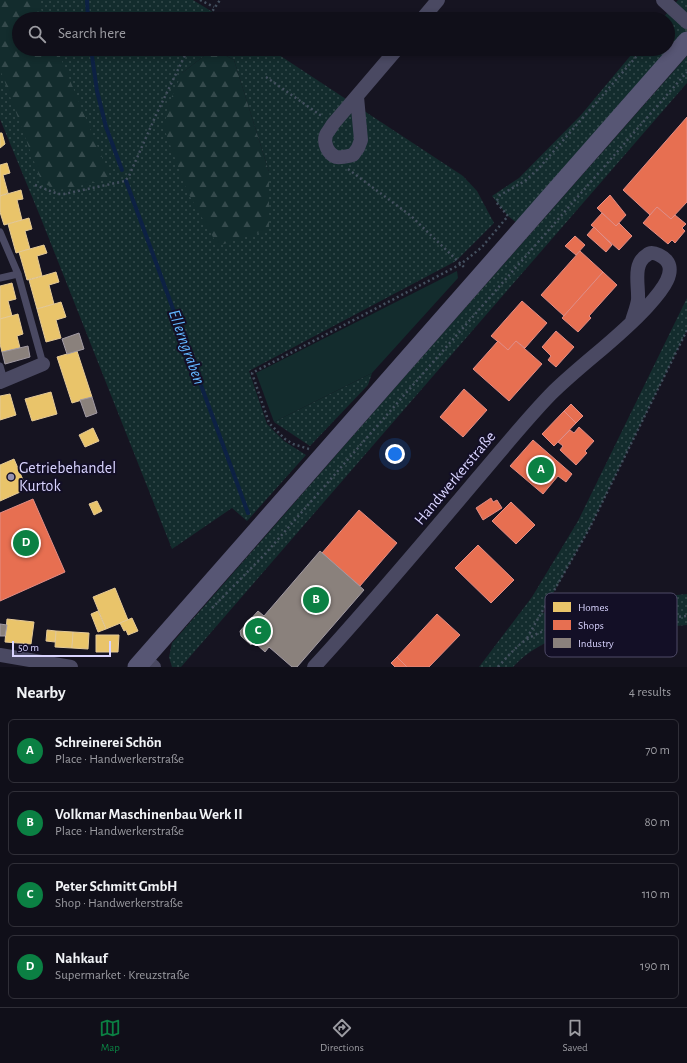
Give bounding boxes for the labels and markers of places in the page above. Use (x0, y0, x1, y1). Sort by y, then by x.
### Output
pin: A (528, 455, 554, 485)
place label: Getriebehandel Kurtok (19, 460, 116, 494)
marker: Getriebehandel Kurtok (6, 472, 16, 482)
pin: D (13, 528, 39, 558)
pin: B (303, 585, 329, 615)
pin: C (245, 616, 271, 646)

